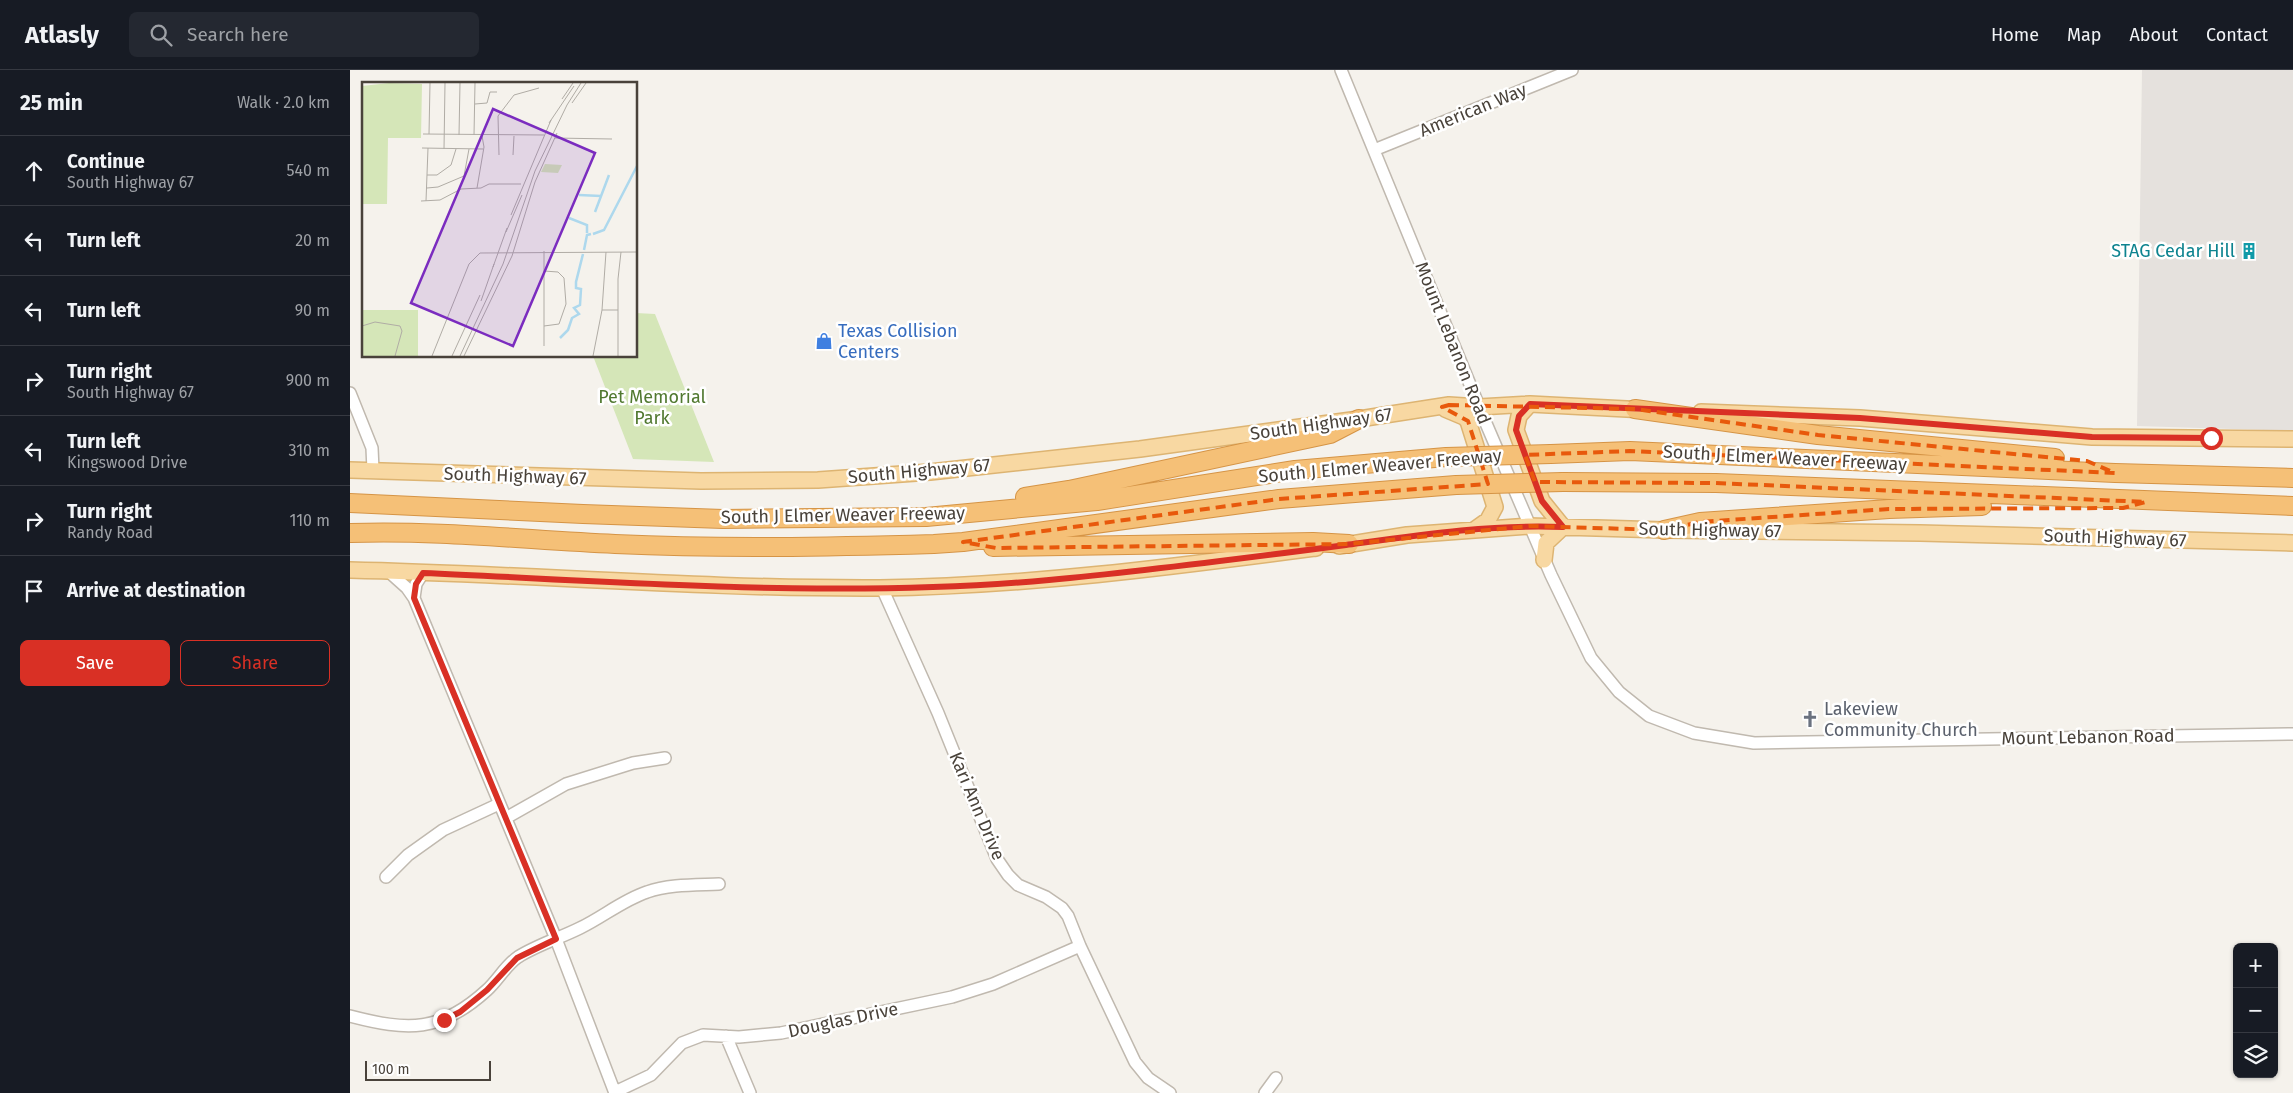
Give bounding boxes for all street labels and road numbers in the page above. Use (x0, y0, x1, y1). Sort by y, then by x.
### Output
street label: American Way (1416, 78, 1530, 142)
street label: Mount Lebanon Road (1410, 259, 1496, 427)
street label: South Highway 67 (1249, 403, 1393, 445)
street label: South J Elmer Weaver Freeway (1663, 441, 1908, 475)
street label: South J Elmer Weaver Freeway (1257, 444, 1503, 488)
street label: South Highway 67 (847, 454, 991, 488)
street label: South Highway 67 (443, 463, 587, 489)
street label: South J Elmer Weaver Freeway (721, 502, 965, 528)
street label: South Highway 67 (1638, 518, 1782, 542)
street label: South Highway 67 (2043, 525, 2187, 551)
street label: Mount Lebanon Road (2001, 724, 2175, 750)
street label: Kari Ann Drive (944, 749, 1010, 863)
street label: Douglas Drive (786, 998, 900, 1042)

